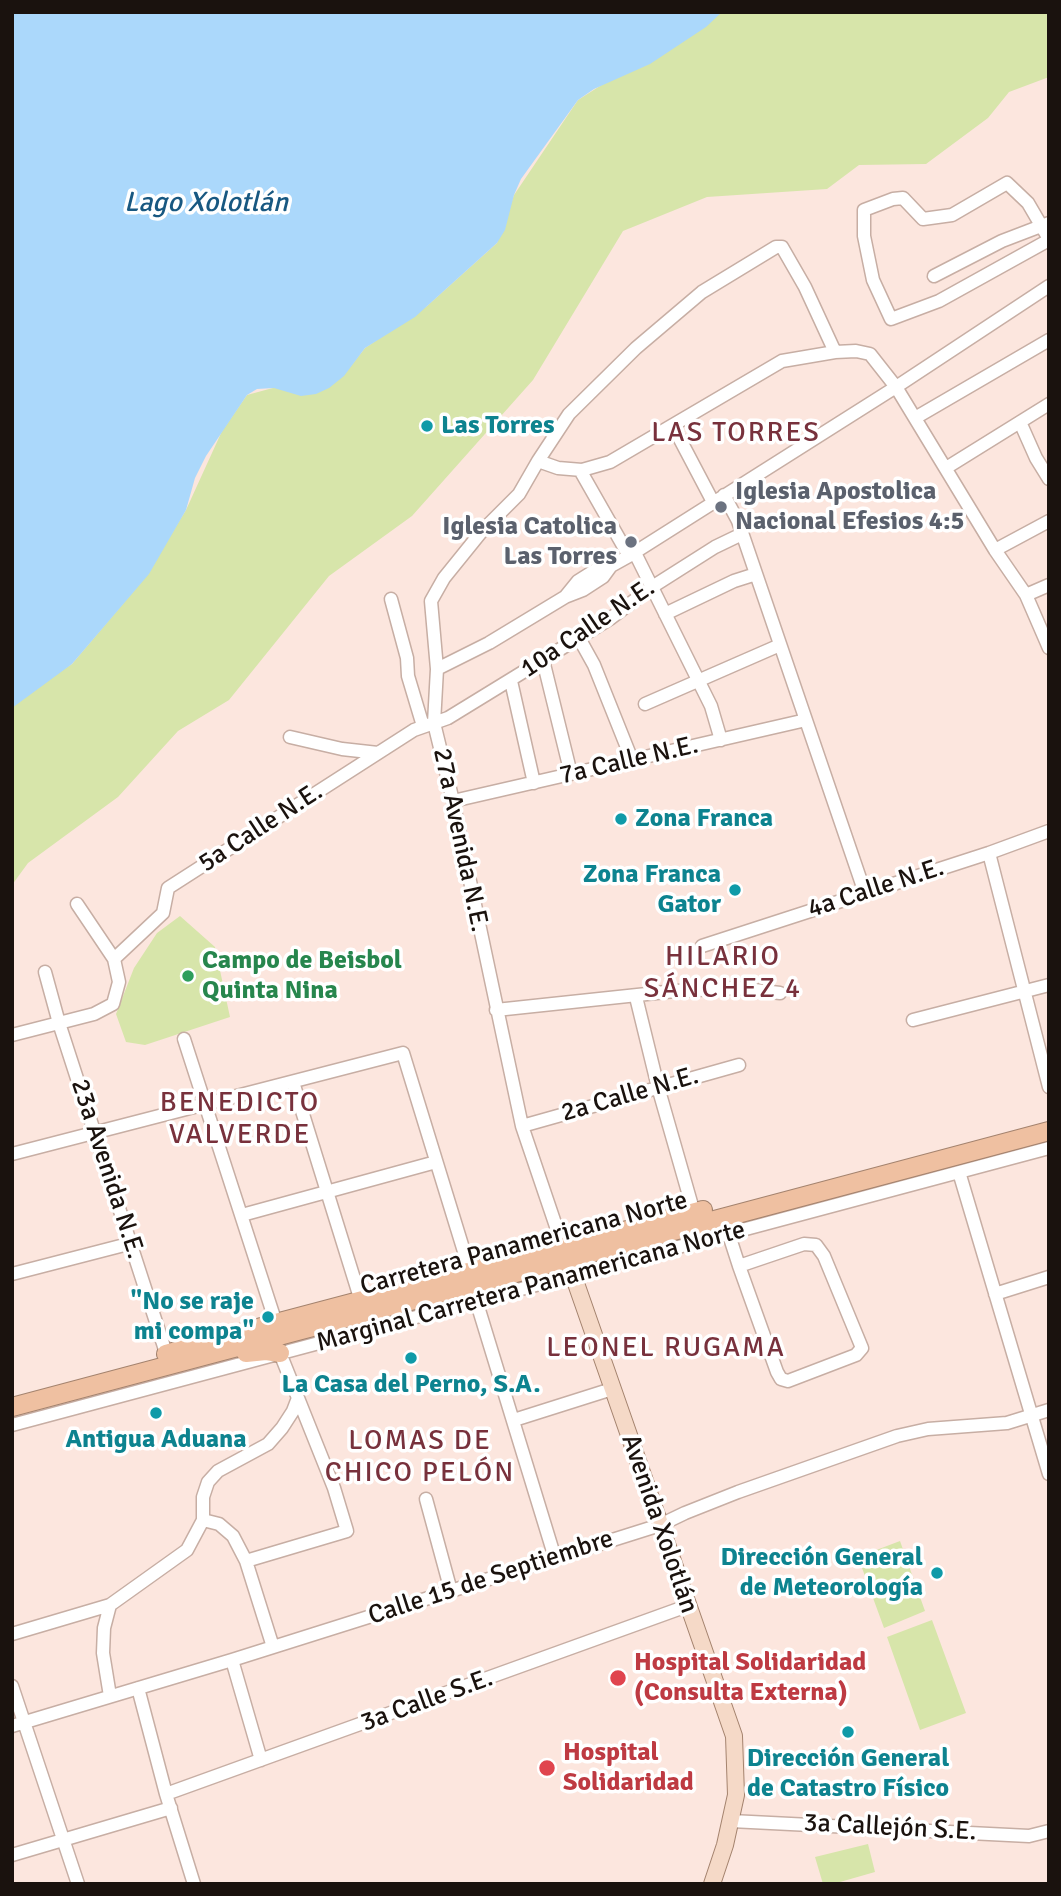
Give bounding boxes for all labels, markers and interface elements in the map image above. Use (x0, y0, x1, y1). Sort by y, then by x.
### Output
water label: Lago Xolotlán (124, 187, 288, 221)
place label: Las Torres (441, 410, 554, 442)
district label: LAS TORRES (652, 417, 820, 451)
marker: Las Torres (419, 418, 435, 434)
place label: Iglesia Apostolica Nacional Efesios 4:5 (735, 476, 965, 538)
marker: Iglesia Apostolica Nacional Efesios 4:5 (713, 499, 729, 515)
place label: Iglesia Catolica Las Torres (442, 511, 617, 572)
marker: Iglesia Catolica Las Torres (623, 534, 639, 550)
street label: 10a Calle N.E. (515, 573, 661, 685)
street label: 7a Calle N.E. (557, 730, 701, 792)
street label: 27a Avenida N.E. (425, 745, 495, 935)
street label: 5a Calle N.E. (193, 776, 329, 880)
place label: Zona Franca (635, 803, 773, 835)
marker: Zona Franca (613, 811, 629, 827)
street label: 4a Calle N.E. (804, 852, 948, 926)
place label: Zona Franca Gator (583, 859, 721, 920)
marker: Zona Franca Gator (727, 882, 743, 898)
district label: HILARIO SÁNCHEZ 4 (645, 941, 801, 1007)
place label: Campo de Beisbol Quinta Nina (202, 945, 402, 1006)
marker: Campo de Beisbol Quinta Nina (180, 968, 196, 984)
street label: 2a Calle N.E. (558, 1061, 702, 1129)
street label: 23a Avenida N.E. (63, 1075, 151, 1263)
district label: BENEDICTO VALVERDE (161, 1087, 319, 1153)
street label: Carretera Panamericana Norte (357, 1185, 691, 1303)
street label: Marginal Carretera Panamericana Norte (313, 1215, 749, 1359)
place label: "No se raje mi compa" (131, 1286, 254, 1348)
marker: "No se raje mi compa" (260, 1309, 276, 1325)
district label: LEONEL RUGAMA (548, 1332, 784, 1366)
marker: La Casa del Perno, S.A. (403, 1350, 419, 1366)
place label: La Casa del Perno, S.A. (281, 1369, 541, 1401)
marker: Antigua Aduana (148, 1405, 164, 1421)
place label: Antigua Aduana (65, 1424, 247, 1456)
district label: LOMAS DE CHICO PELÓN (326, 1425, 514, 1491)
street label: Avenida Xolotlán (614, 1431, 704, 1617)
street label: Calle 15 de Septiembre (365, 1524, 617, 1632)
place label: Dirección General de Meteorología (720, 1542, 923, 1604)
marker: Dirección General de Meteorología (929, 1565, 945, 1581)
place label: Hospital Solidaridad (Consulta Externa) (634, 1647, 866, 1708)
street label: 3a Calle S.E. (357, 1663, 497, 1739)
marker: Hospital Solidaridad (Consulta Externa) (608, 1668, 628, 1688)
marker: Dirección General de Catastro Físico (840, 1724, 856, 1740)
place label: Hospital Solidaridad (563, 1737, 694, 1798)
place label: Dirección General de Catastro Físico (747, 1743, 949, 1804)
marker: Hospital Solidaridad (537, 1758, 557, 1778)
street label: 3a Callejón S.E. (803, 1808, 977, 1848)

